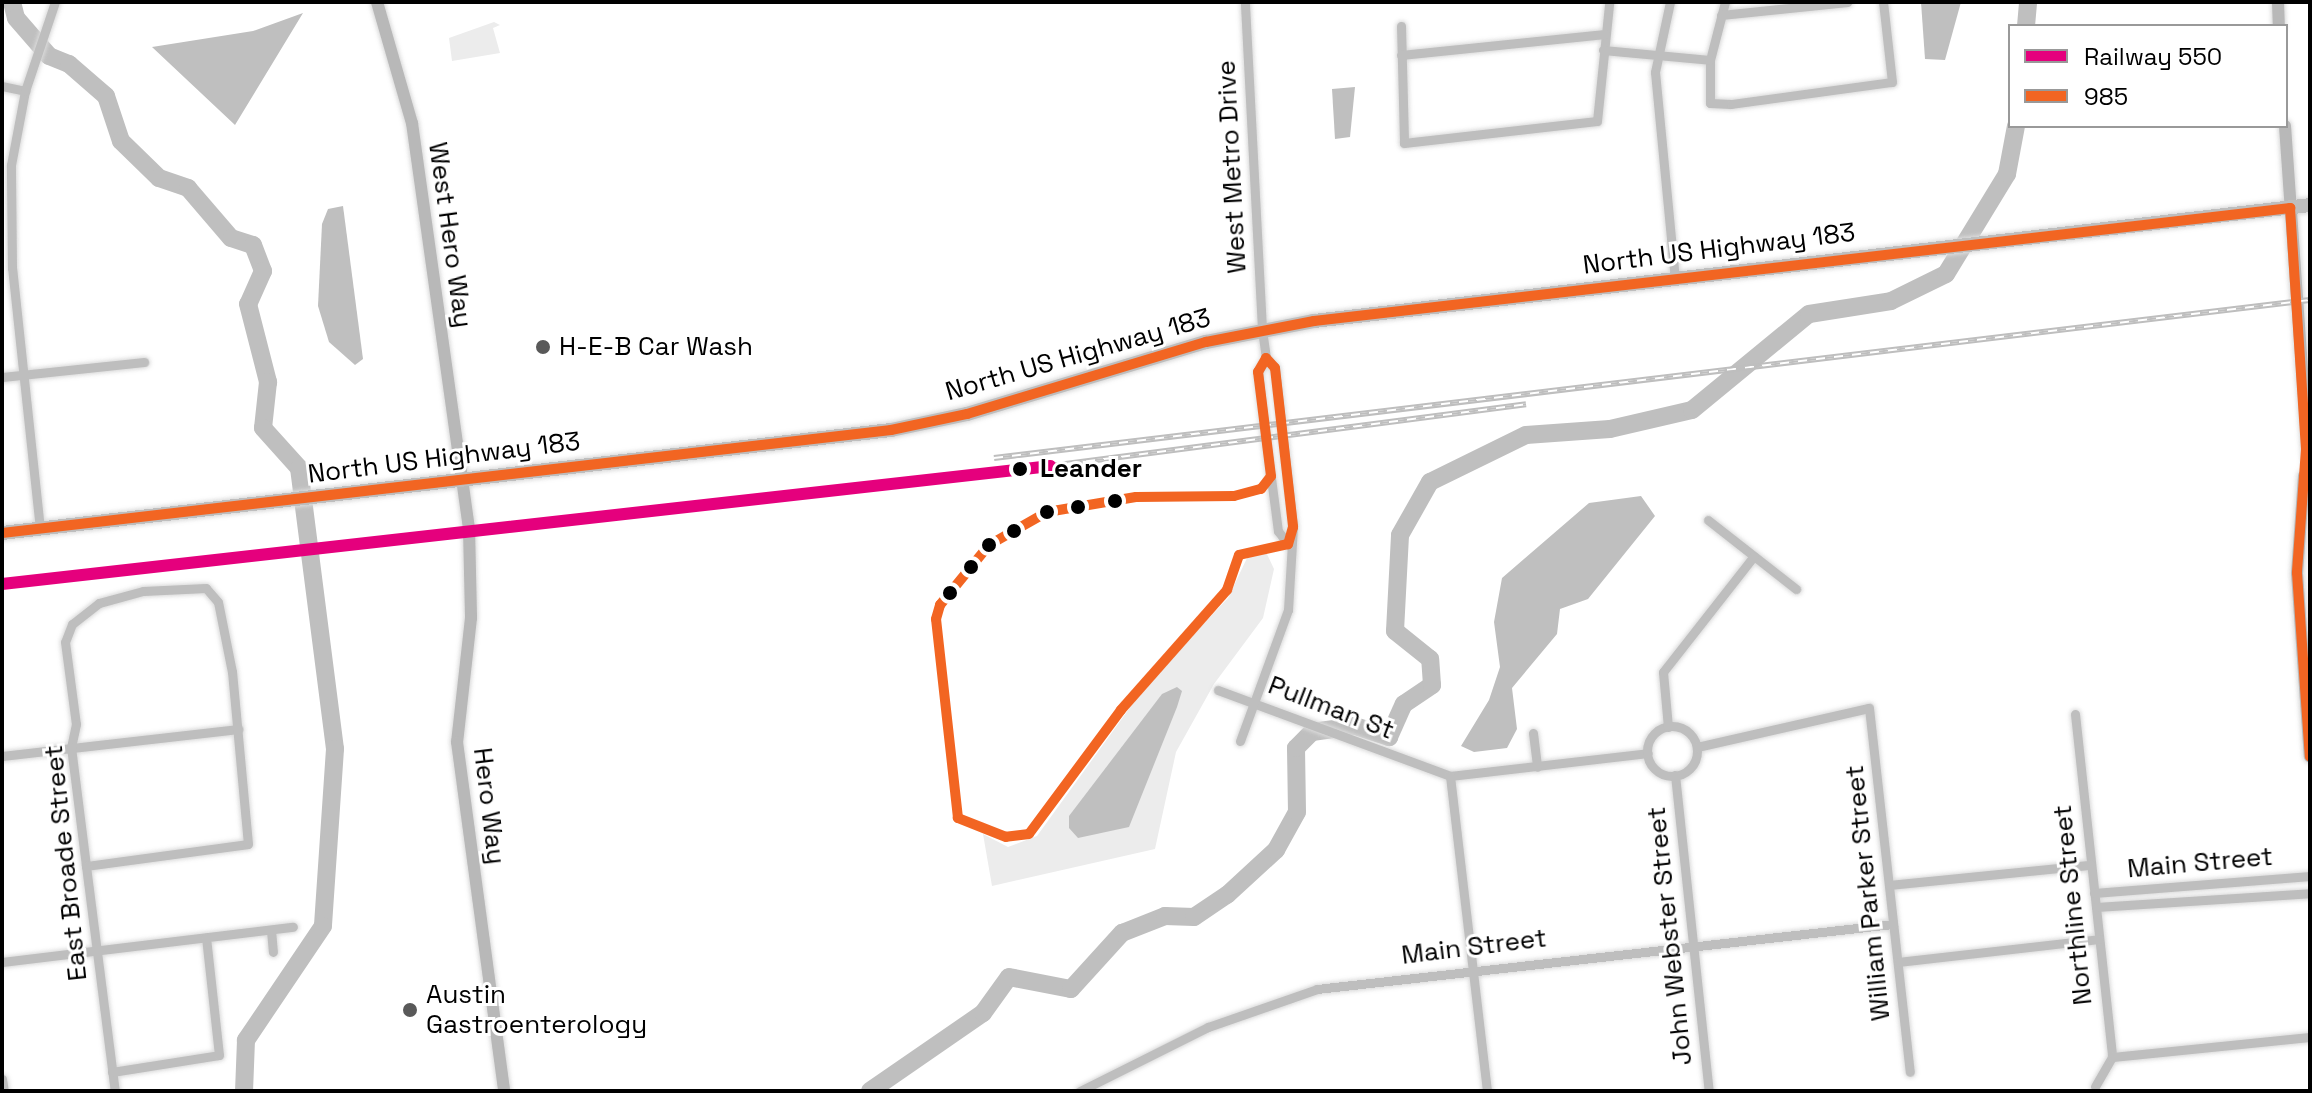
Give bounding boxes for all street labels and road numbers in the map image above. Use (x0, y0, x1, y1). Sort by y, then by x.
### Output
street label: West Metro Drive (1211, 60, 1253, 274)
street label: West Hero Way (422, 140, 478, 330)
street label: North US Highway 183 (1581, 217, 1857, 281)
street label: North US Highway 183 (942, 302, 1214, 408)
street label: North US Highway 183 (306, 426, 582, 490)
street label: Pullman St (1264, 670, 1398, 746)
street label: East Broade Street (38, 744, 94, 982)
street label: Hero Way (466, 746, 512, 866)
street label: William Parker Street (1839, 764, 1897, 1022)
street label: Northline Street (2047, 803, 2099, 1007)
street label: John Webster Street (1641, 805, 1699, 1067)
street label: Main Street (2126, 841, 2274, 885)
street label: Main Street (1400, 923, 1548, 971)

